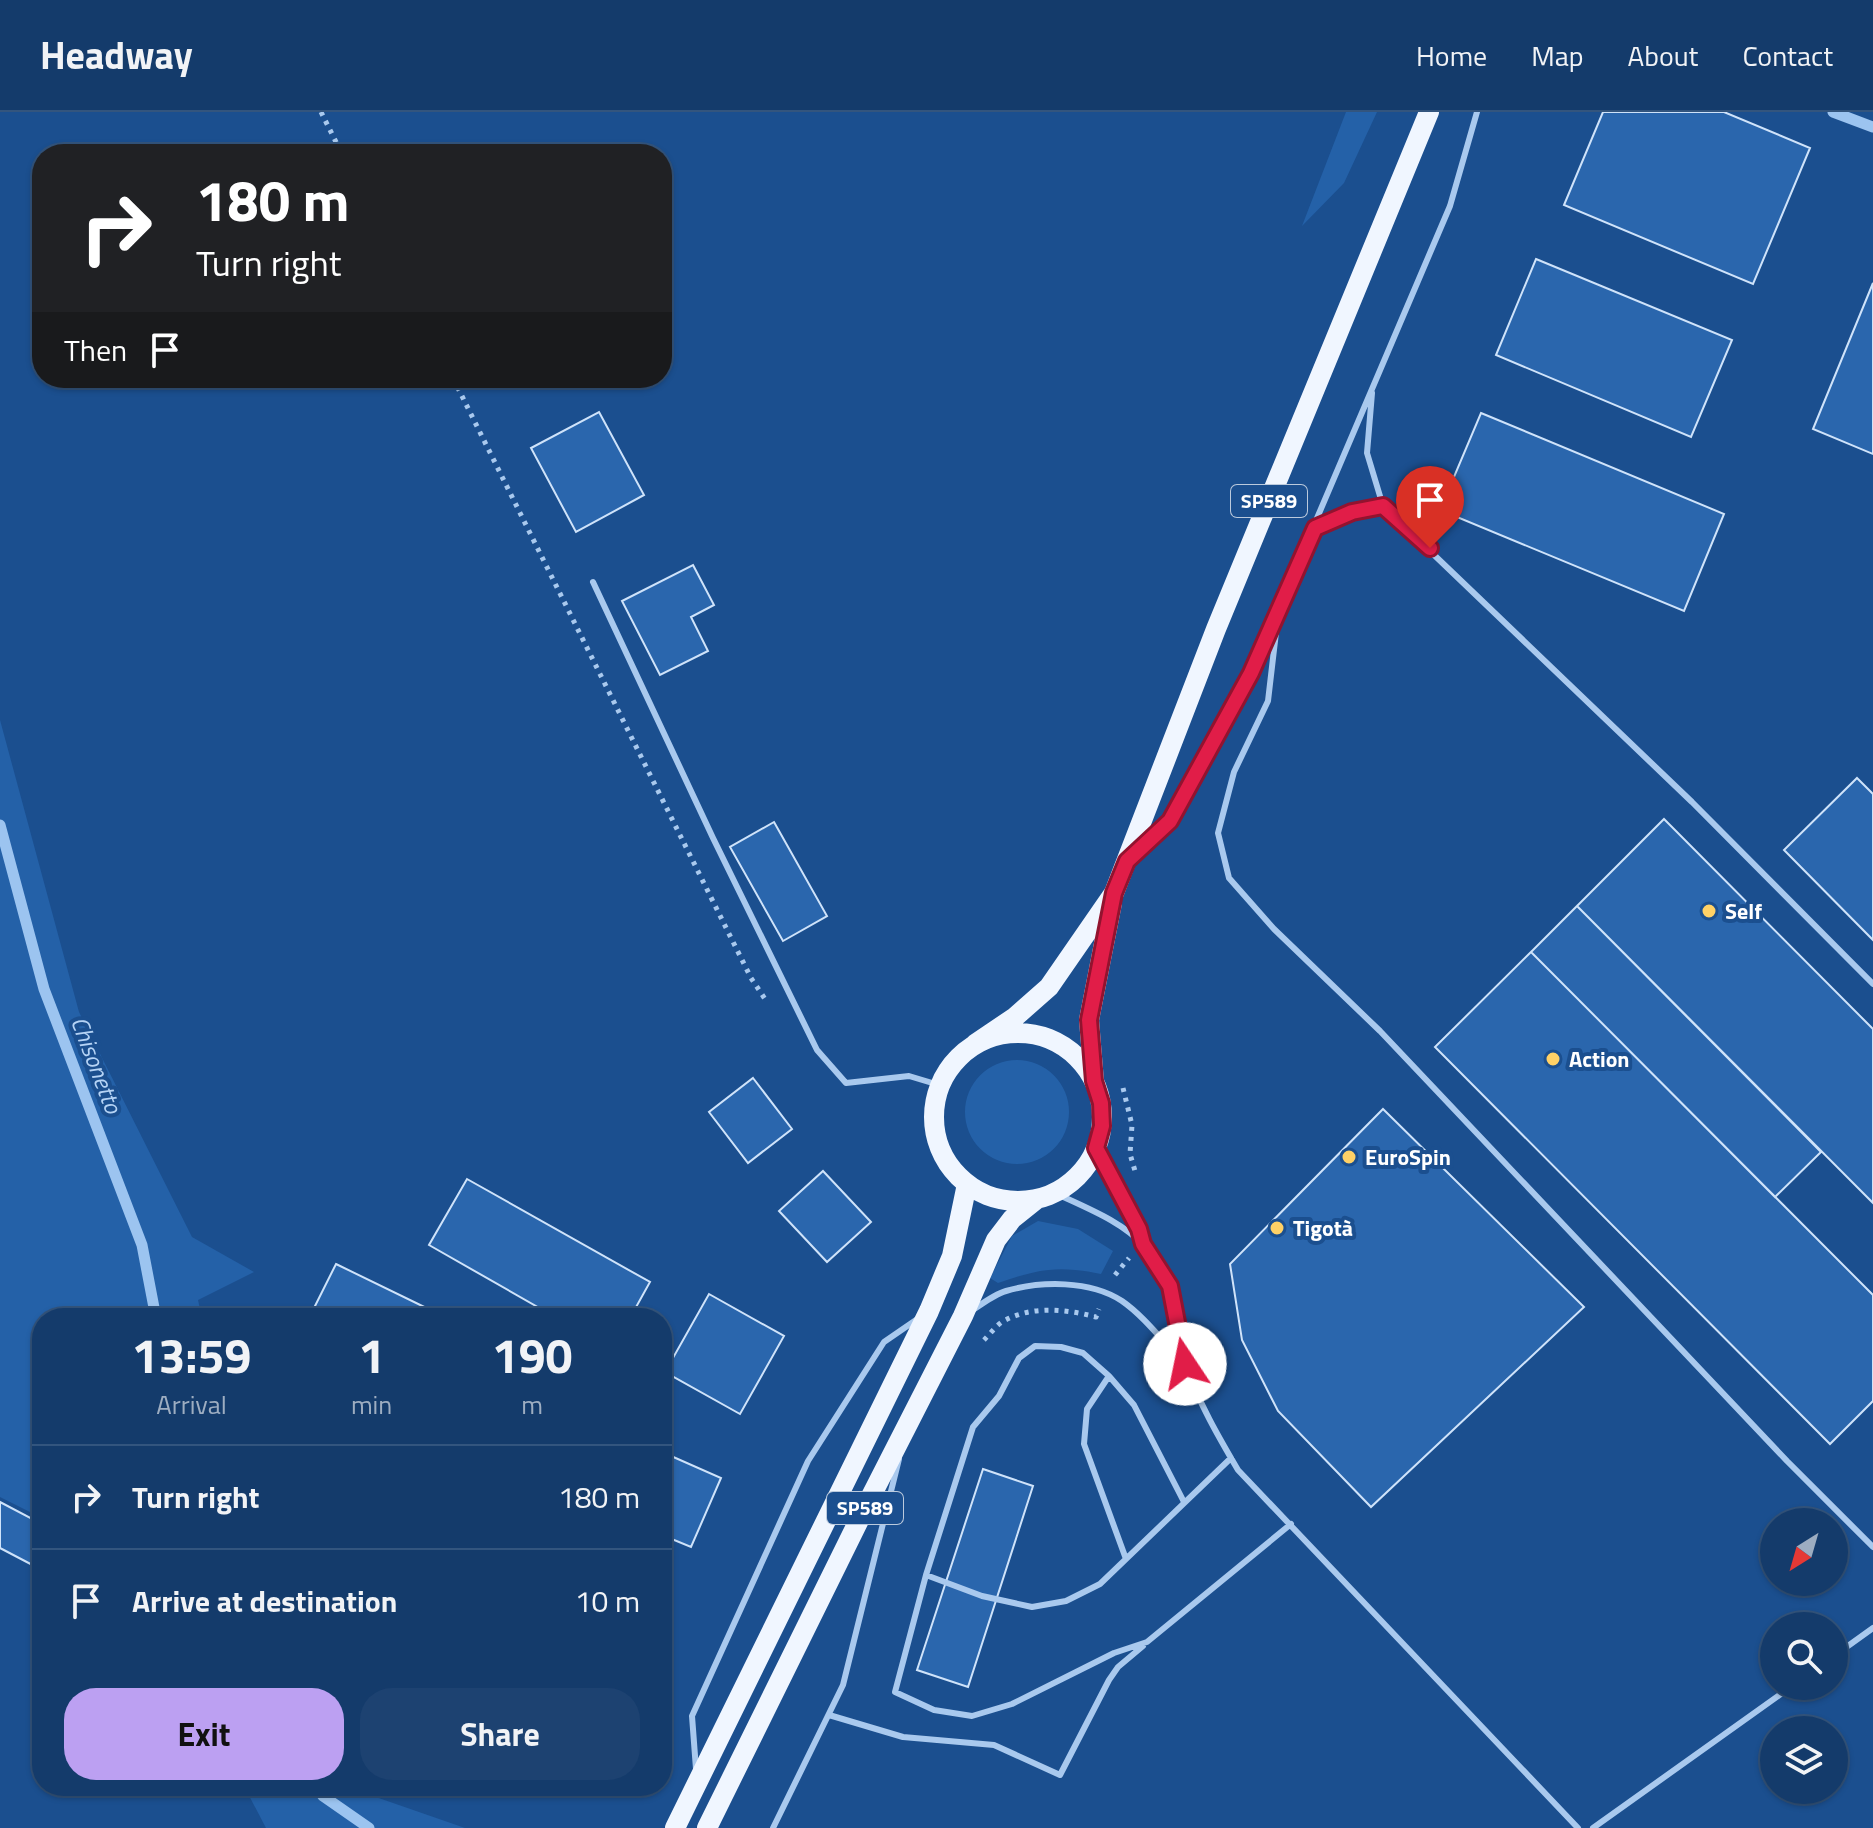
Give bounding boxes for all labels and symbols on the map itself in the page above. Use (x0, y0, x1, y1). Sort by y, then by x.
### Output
pin (1396, 466, 1464, 548)
road number: SP589 (1231, 485, 1307, 517)
place label: Self (1725, 894, 1762, 928)
marker: Self (1700, 902, 1718, 920)
water label: Chisonetto (62, 1011, 132, 1119)
place label: Action (1569, 1042, 1630, 1076)
marker: Action (1544, 1050, 1562, 1068)
place label: EuroSpin (1365, 1140, 1451, 1174)
marker: EuroSpin (1340, 1148, 1358, 1166)
place label: Tigotà (1293, 1211, 1353, 1245)
marker: Tigotà (1268, 1219, 1286, 1237)
position arrow (1143, 1322, 1227, 1406)
road number: SP589 (827, 1492, 903, 1524)
north arrow (1760, 1508, 1848, 1596)

